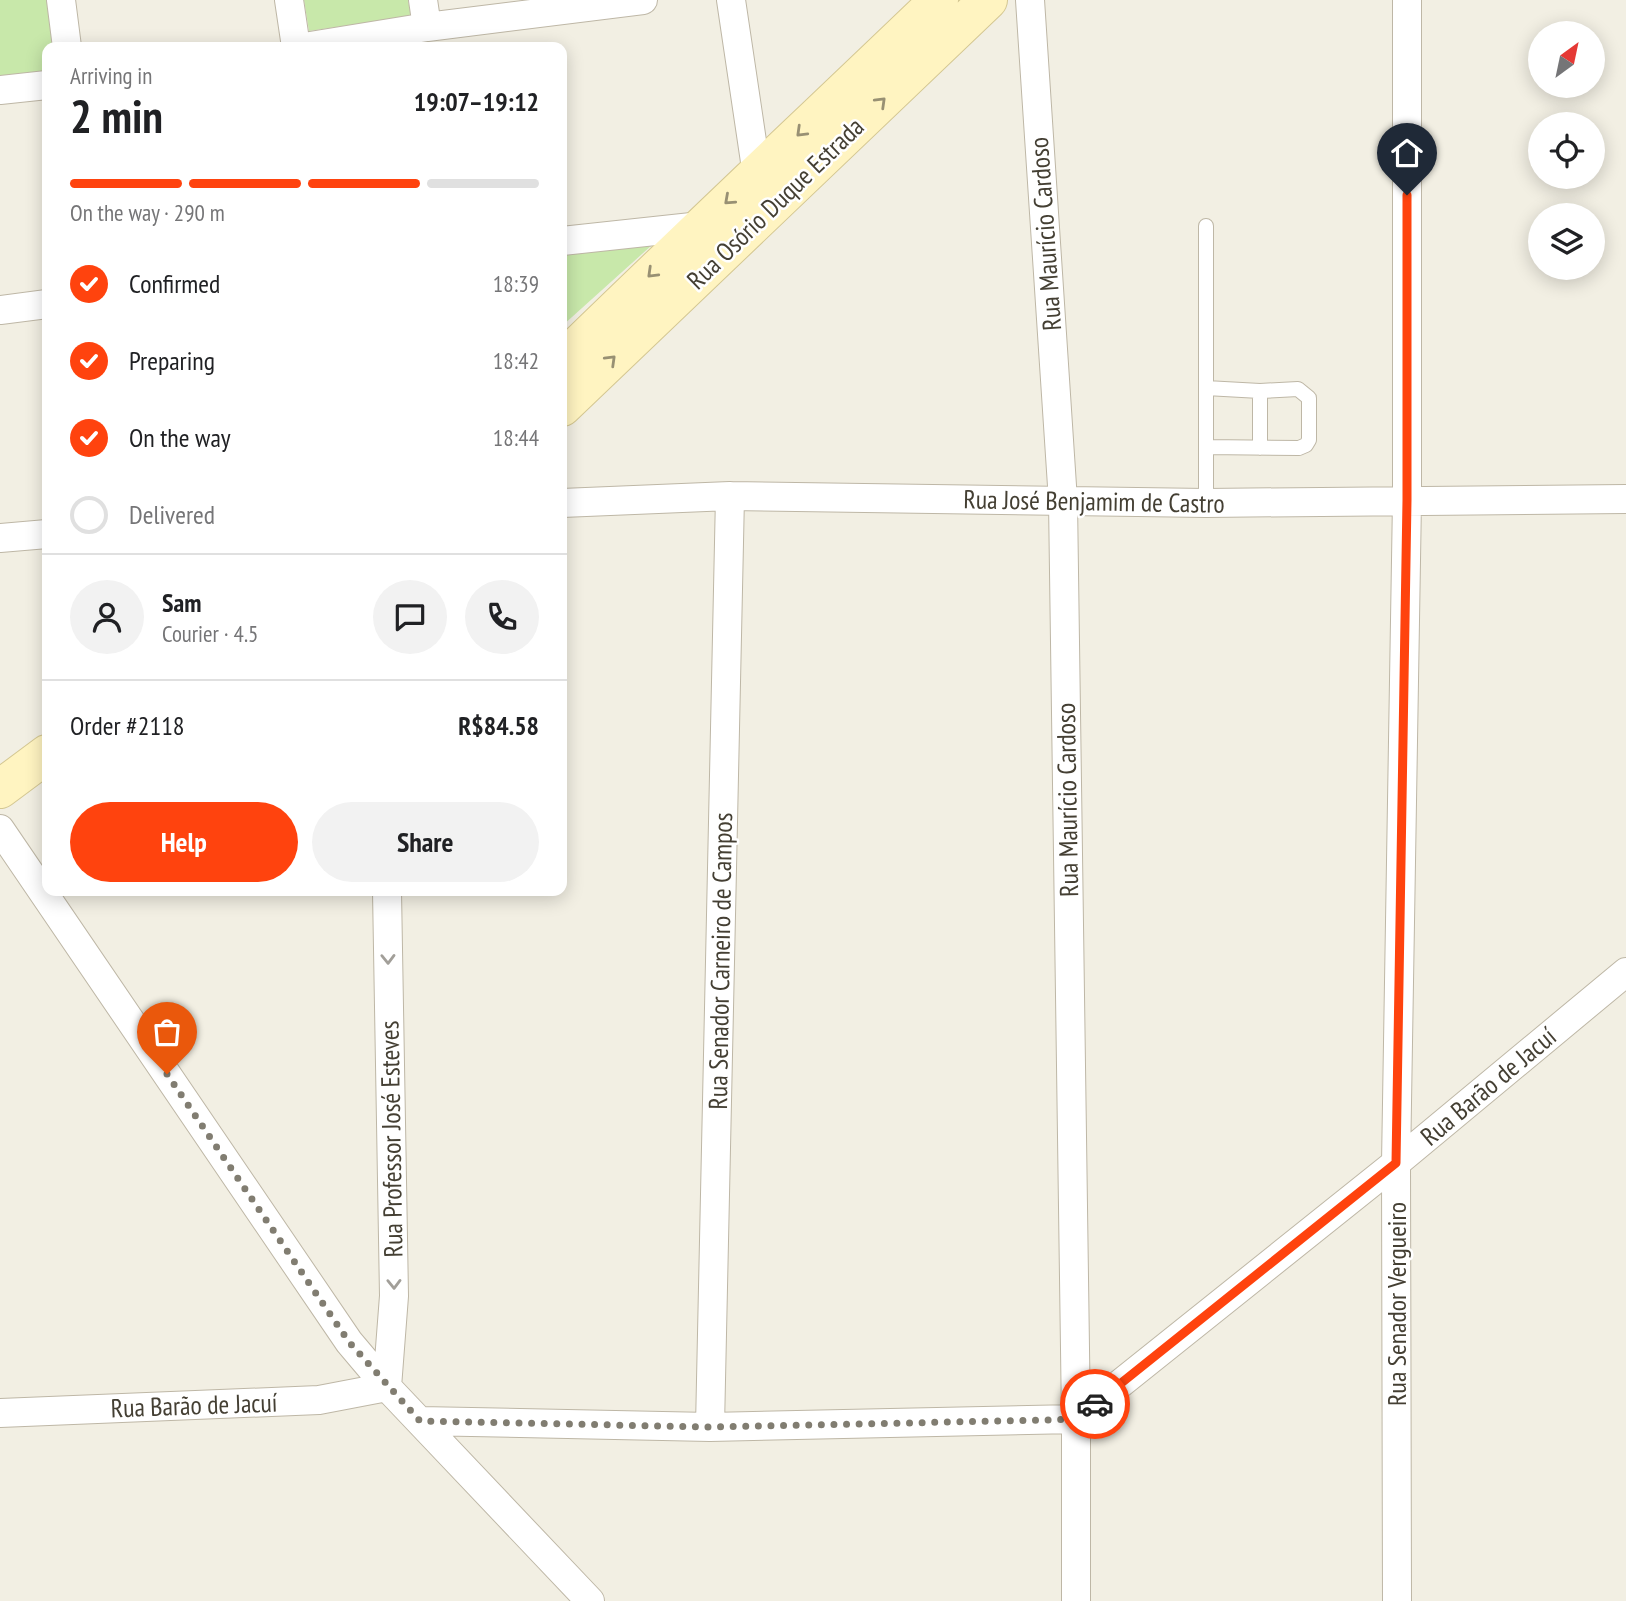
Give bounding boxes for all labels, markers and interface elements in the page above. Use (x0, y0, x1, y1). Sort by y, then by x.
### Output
north arrow (1528, 21, 1605, 98)
map controls (1528, 21, 1605, 280)
text: Arriving in (70, 61, 152, 90)
text: 19:07–19:12 (414, 85, 539, 118)
text: 2 min (70, 86, 163, 146)
one-way arrow (873, 97, 886, 110)
street label: Rua Osório Duque Estrada (680, 110, 870, 296)
button: locate (1528, 112, 1605, 189)
pin (1377, 123, 1437, 195)
one-way arrow (797, 124, 810, 137)
icon: home (1388, 134, 1426, 172)
street label: Rua Maurício Cardoso (1022, 136, 1068, 332)
one-way arrow (724, 192, 737, 205)
text: On the way · 290 m (70, 198, 225, 227)
button: layers (1528, 203, 1605, 280)
icon: check (70, 265, 108, 303)
one-way arrow (647, 265, 660, 278)
text: Confirmed (129, 267, 220, 300)
text: 18:39 (493, 269, 539, 298)
icon: check (70, 342, 108, 380)
text: Preparing (129, 344, 215, 377)
text: 18:42 (493, 346, 539, 375)
one-way arrow (603, 355, 616, 368)
icon: check (70, 419, 108, 457)
text: On the way (129, 421, 231, 454)
text: 18:44 (493, 423, 539, 452)
street label: Rua José Benjamim de Castro (963, 482, 1225, 520)
text: Delivered (129, 498, 215, 531)
button: person (70, 580, 144, 654)
button: chat (373, 580, 447, 654)
button: phone (465, 580, 539, 654)
text: Sam (162, 586, 201, 619)
text: Courier · 4.5 (162, 619, 258, 648)
street label: Rua Maurício Cardoso (1049, 703, 1085, 897)
text: Order #2118 (70, 709, 185, 742)
text: R$84.58 (458, 709, 539, 742)
button: Help (70, 802, 298, 882)
button: Share (312, 802, 539, 882)
street label: Rua Senador Carneiro de Campos (701, 812, 739, 1110)
one-way arrow (381, 954, 396, 965)
pin (137, 1002, 197, 1074)
icon: bag (148, 1013, 186, 1051)
street label: Rua Barão de Jacuí (1413, 1019, 1563, 1152)
street label: Rua Professor José Esteves (372, 1020, 410, 1258)
street label: Rua Senador Vergueiro (1380, 1202, 1413, 1406)
one-way arrow (386, 1279, 401, 1290)
courier (1060, 1369, 1130, 1439)
icon: car (1076, 1385, 1114, 1423)
street label: Rua Barão de Jacuí (110, 1386, 278, 1424)

